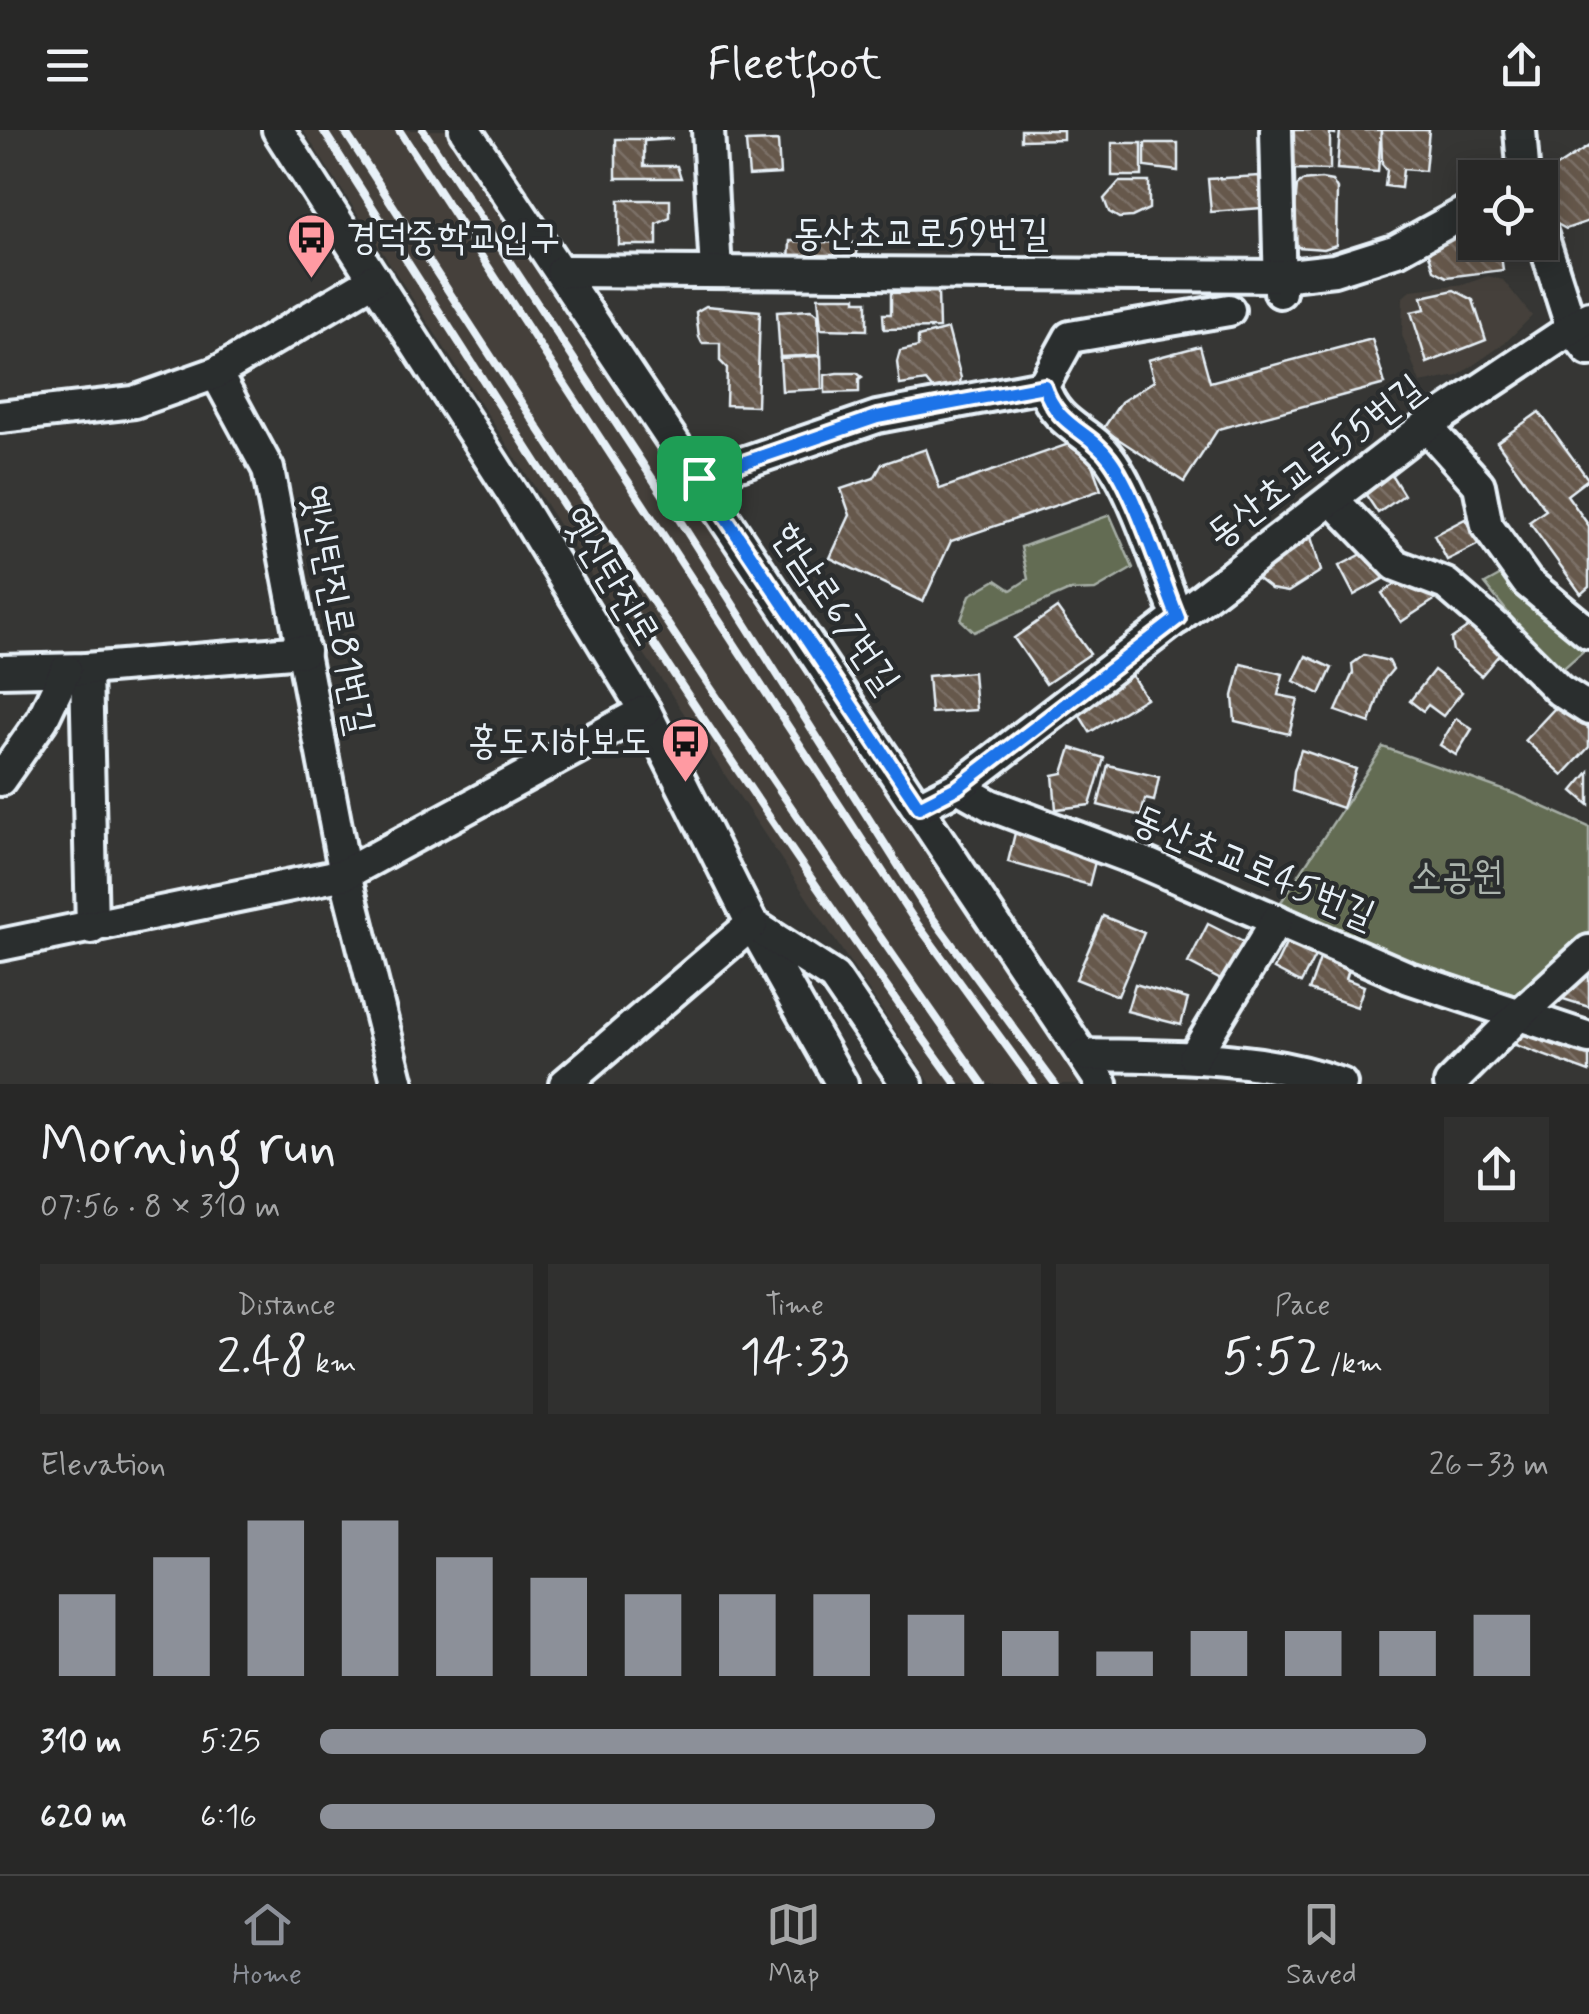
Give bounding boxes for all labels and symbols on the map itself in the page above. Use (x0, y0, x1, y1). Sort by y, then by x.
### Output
street label: 동산초교로59번길 (793, 210, 1049, 259)
bus stop icon: 경덕중학교입구 (285, 212, 337, 280)
place label: 경덕중학교입구 (346, 214, 560, 263)
street label: 동산초교로55번길 (1198, 364, 1434, 560)
pin (657, 436, 742, 521)
street label: 옛신탄진로81번길 (288, 481, 384, 739)
street label: 옛신탄진로 (550, 499, 670, 655)
street label: 한남로67번길 (760, 514, 910, 704)
bus stop icon: 홍도지하보도 (660, 716, 712, 784)
place label: 홍도지하보도 (468, 718, 651, 767)
street label: 동산초교로45번길 (1124, 795, 1382, 941)
park label: 소공원 (1411, 853, 1503, 902)

